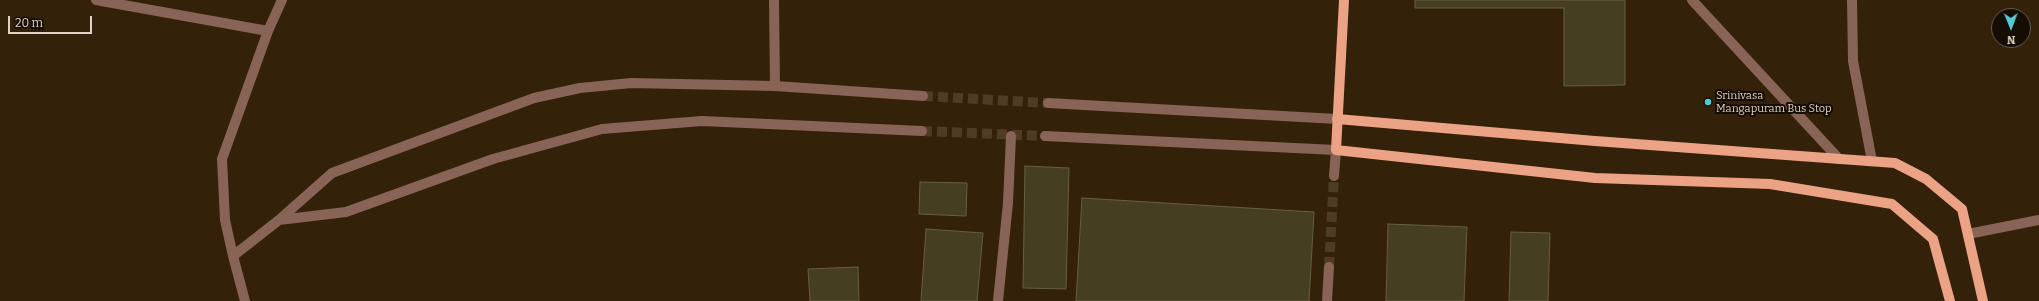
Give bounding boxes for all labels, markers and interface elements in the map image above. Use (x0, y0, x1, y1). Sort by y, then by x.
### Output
scale bar (10, 8, 94, 34)
north arrow (1991, 8, 2031, 48)
text: 20 m (15, 16, 43, 30)
text: N (2007, 33, 2016, 46)
place label: Srinivasa Mangapuram Bus Stop (1716, 89, 1832, 115)
marker: Srinivasa Mangapuram Bus Stop (1703, 97, 1713, 107)

